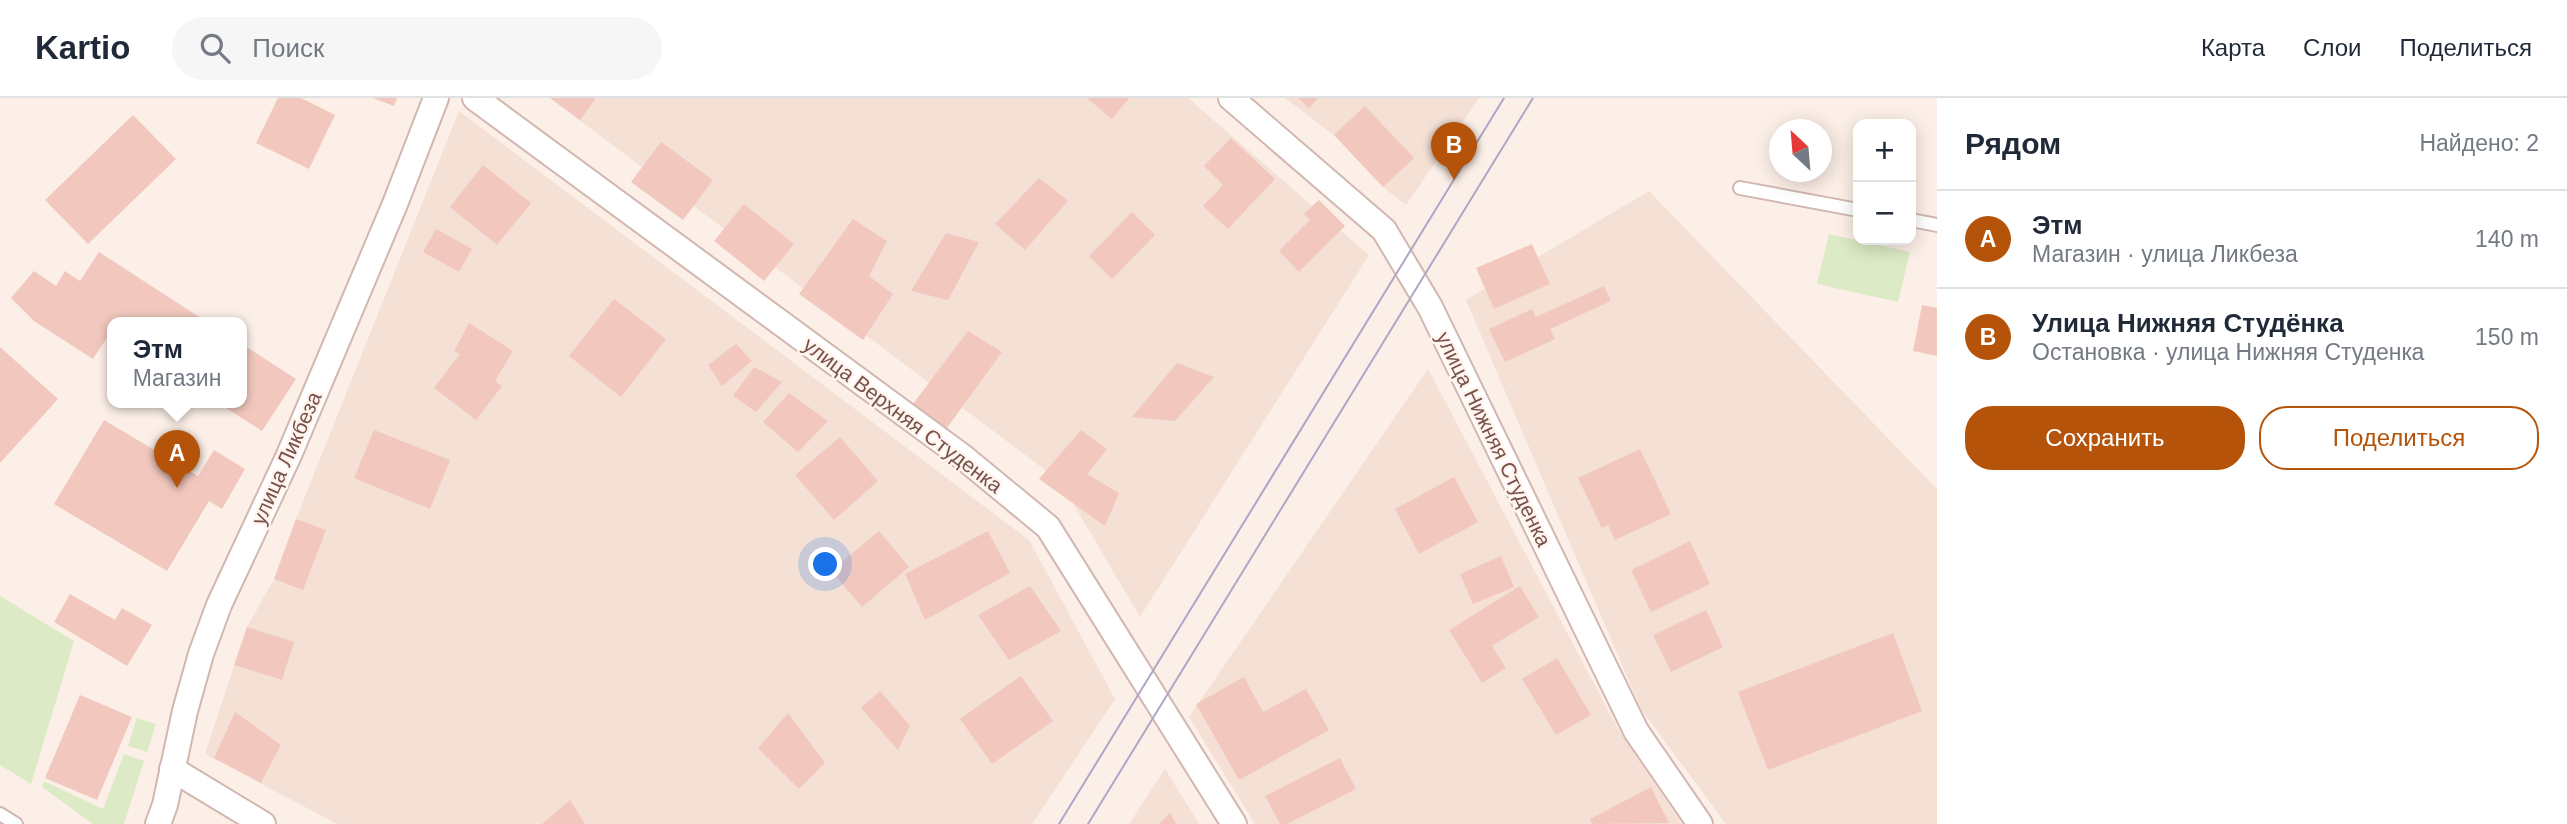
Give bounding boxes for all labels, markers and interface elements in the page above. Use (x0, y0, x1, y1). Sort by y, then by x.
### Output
search box (172, 17, 662, 80)
text: Kartio (35, 29, 130, 66)
icon: search (196, 29, 234, 67)
text: Поиск (252, 33, 324, 63)
text: Карта (2201, 34, 2265, 61)
text: Слои (2303, 34, 2361, 61)
text: Поделиться (2399, 34, 2532, 61)
north arrow (1769, 119, 1832, 182)
map controls (1853, 119, 1916, 245)
button: + (1853, 119, 1916, 182)
pin: B (1431, 122, 1477, 180)
text: Рядом (1965, 127, 2061, 160)
text: Найдено: 2 (2419, 130, 2539, 156)
button: − (1853, 182, 1916, 245)
text: Этм (2032, 210, 2082, 240)
text: A (1980, 226, 1996, 252)
text: 140 m (2475, 226, 2539, 252)
text: Магазин · улица Ликбеза (2032, 241, 2298, 267)
text: Улица Нижняя Студёнка (2032, 308, 2344, 338)
popup (107, 317, 247, 408)
text: B (1980, 324, 1996, 350)
text: 150 m (2475, 324, 2539, 350)
street label: улица Нижняя Cтуденкa (1432, 328, 1556, 550)
street label: улица Верхняя Студенка (799, 333, 1007, 498)
text: Этм (133, 334, 183, 364)
text: Остановка · улица Нижняя Cтуденкa (2032, 339, 2424, 365)
text: Магазин (133, 365, 221, 391)
street label: улица Ликбеза (246, 388, 326, 528)
button: Сохранить (1965, 406, 2245, 470)
button: Поделиться (2259, 406, 2539, 470)
pin: A (154, 430, 200, 488)
your location (808, 547, 842, 581)

